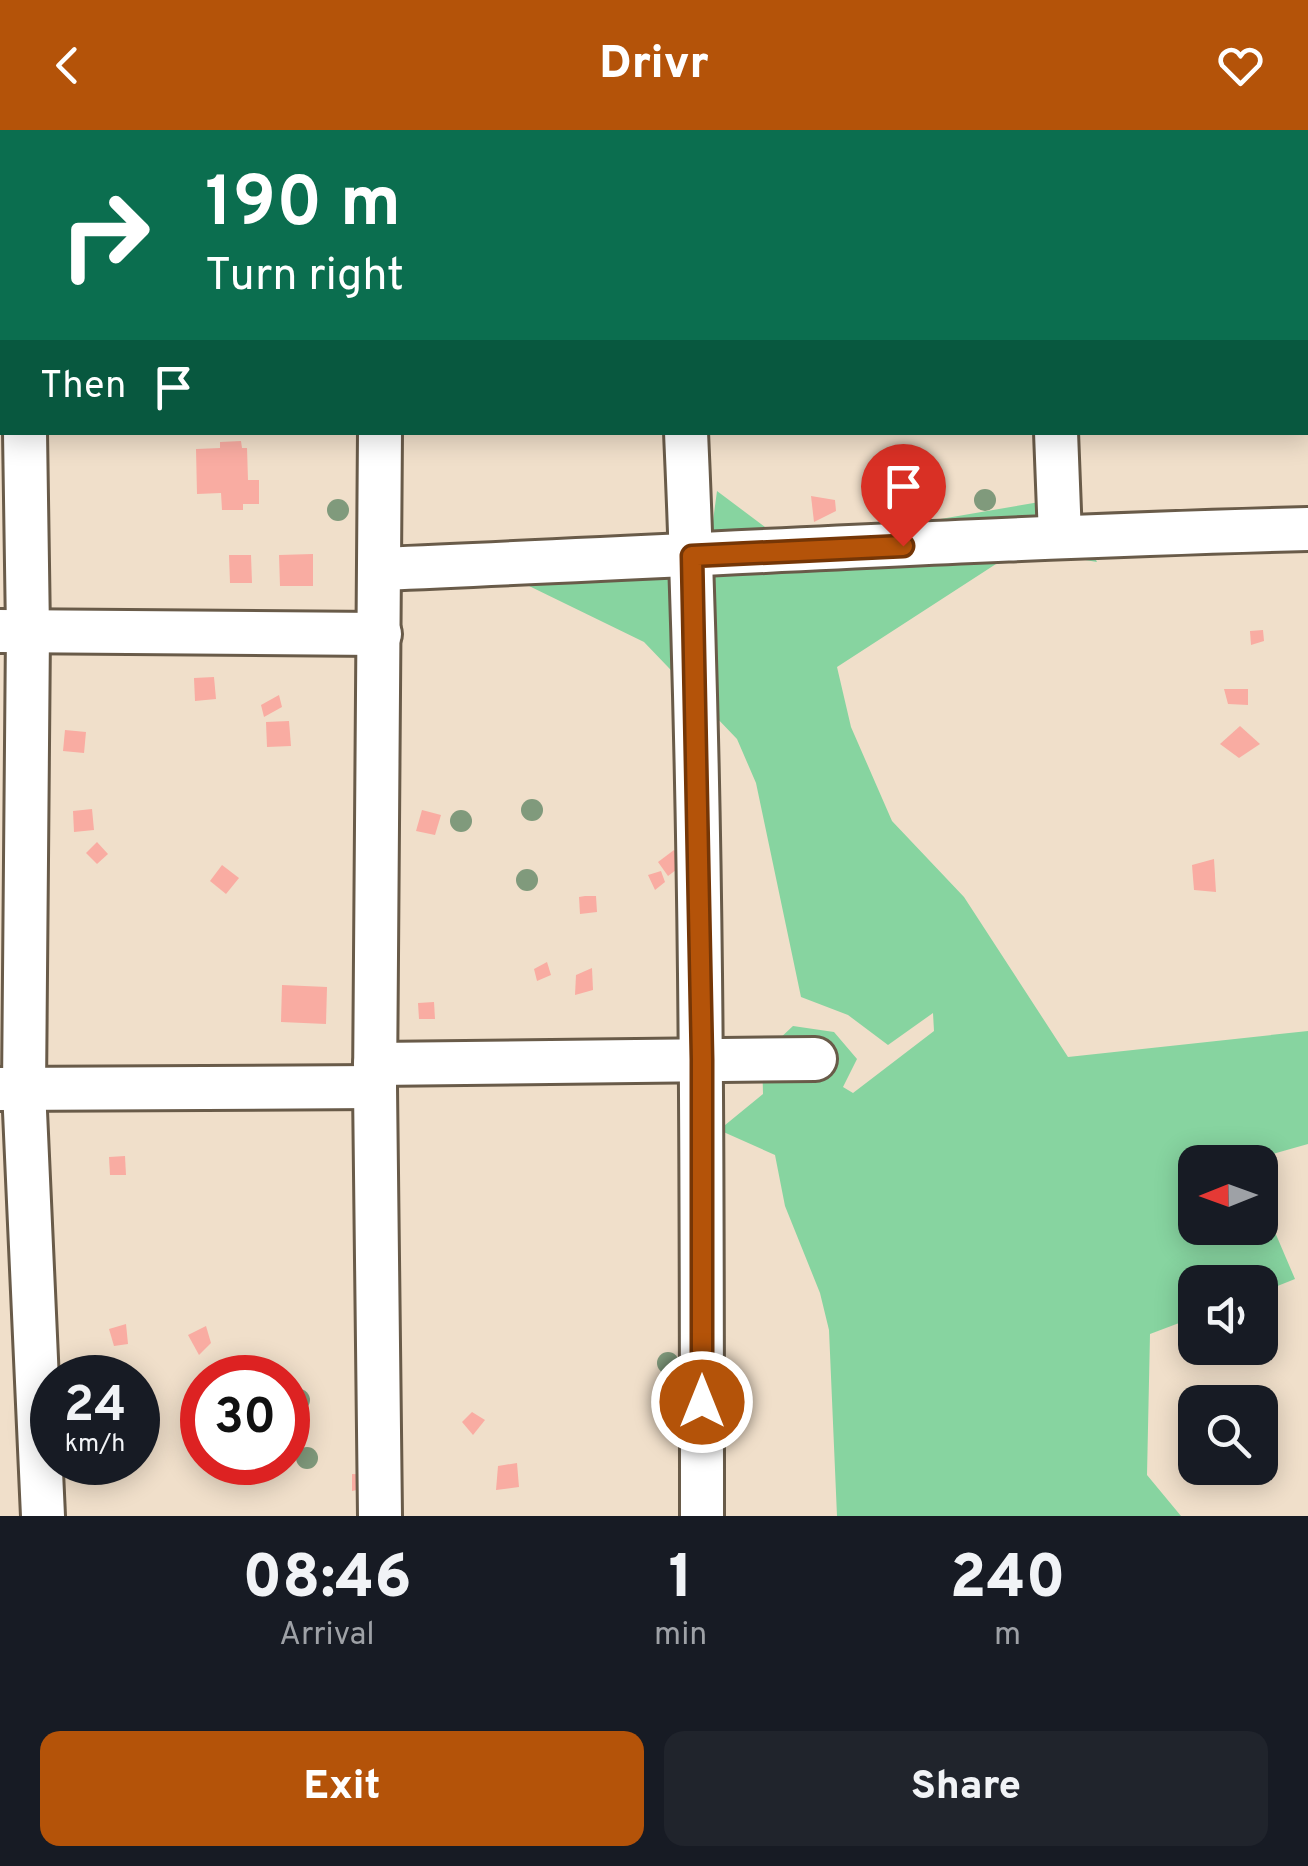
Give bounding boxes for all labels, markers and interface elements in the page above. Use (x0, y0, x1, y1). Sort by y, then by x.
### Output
text: Drivr (599, 37, 709, 94)
icon: back (40, 38, 95, 93)
icon: heart (1213, 38, 1268, 93)
text: 190 m (205, 162, 401, 251)
icon: right (40, 170, 170, 300)
text: Turn right (205, 249, 404, 306)
icon: arrive (146, 360, 201, 415)
text: Then (40, 363, 126, 412)
pin (861, 444, 946, 547)
icon: arrive (876, 459, 931, 514)
north arrow (1178, 1145, 1278, 1245)
map controls (1178, 1145, 1278, 1485)
button: sound (1178, 1265, 1278, 1365)
position arrow (650, 1350, 754, 1454)
speed limit sign: 30 (180, 1355, 310, 1485)
text: 24 (64, 1376, 126, 1439)
button: search (1178, 1385, 1278, 1485)
text: km/h (65, 1429, 125, 1461)
text: 08:46 (243, 1543, 412, 1619)
text: 1 (668, 1543, 693, 1619)
text: 240 (950, 1543, 1065, 1619)
text: Arrival (279, 1616, 375, 1656)
text: min (654, 1616, 707, 1656)
text: m (994, 1616, 1021, 1656)
button: Exit (40, 1731, 644, 1846)
button: Share (664, 1731, 1268, 1846)

